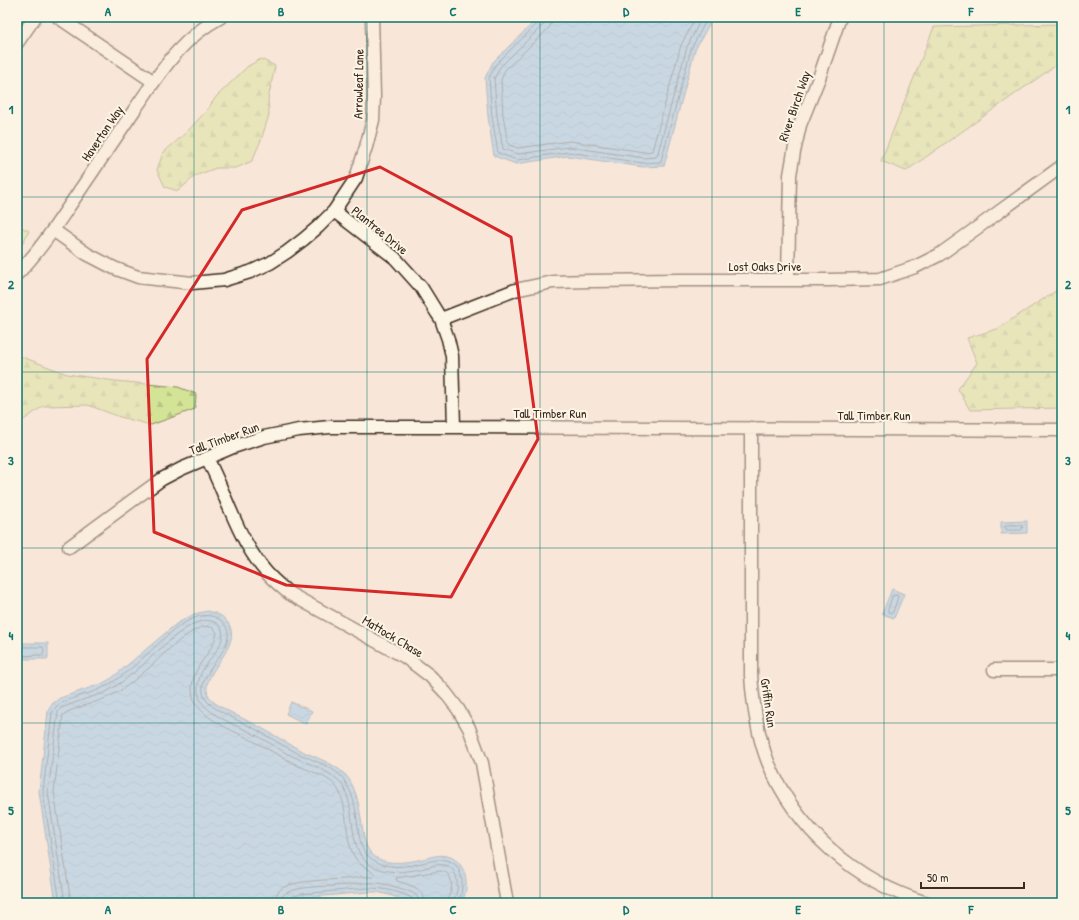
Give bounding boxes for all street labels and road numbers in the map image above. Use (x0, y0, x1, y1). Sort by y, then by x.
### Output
street label: Arrowleaf Lane (348, 49, 368, 119)
street label: River Birch Way (773, 68, 815, 144)
street label: Haverton Way (77, 101, 128, 164)
street label: Plantree Drive (348, 202, 412, 258)
street label: Lost Oaks Drive (729, 257, 801, 275)
street label: Tall Timber Run (513, 404, 587, 422)
street label: Tall Timber Run (837, 406, 911, 424)
street label: Tall Timber Run (187, 417, 262, 459)
street label: Mattock Chase (359, 611, 427, 661)
street label: Griffin Run (757, 677, 781, 729)

